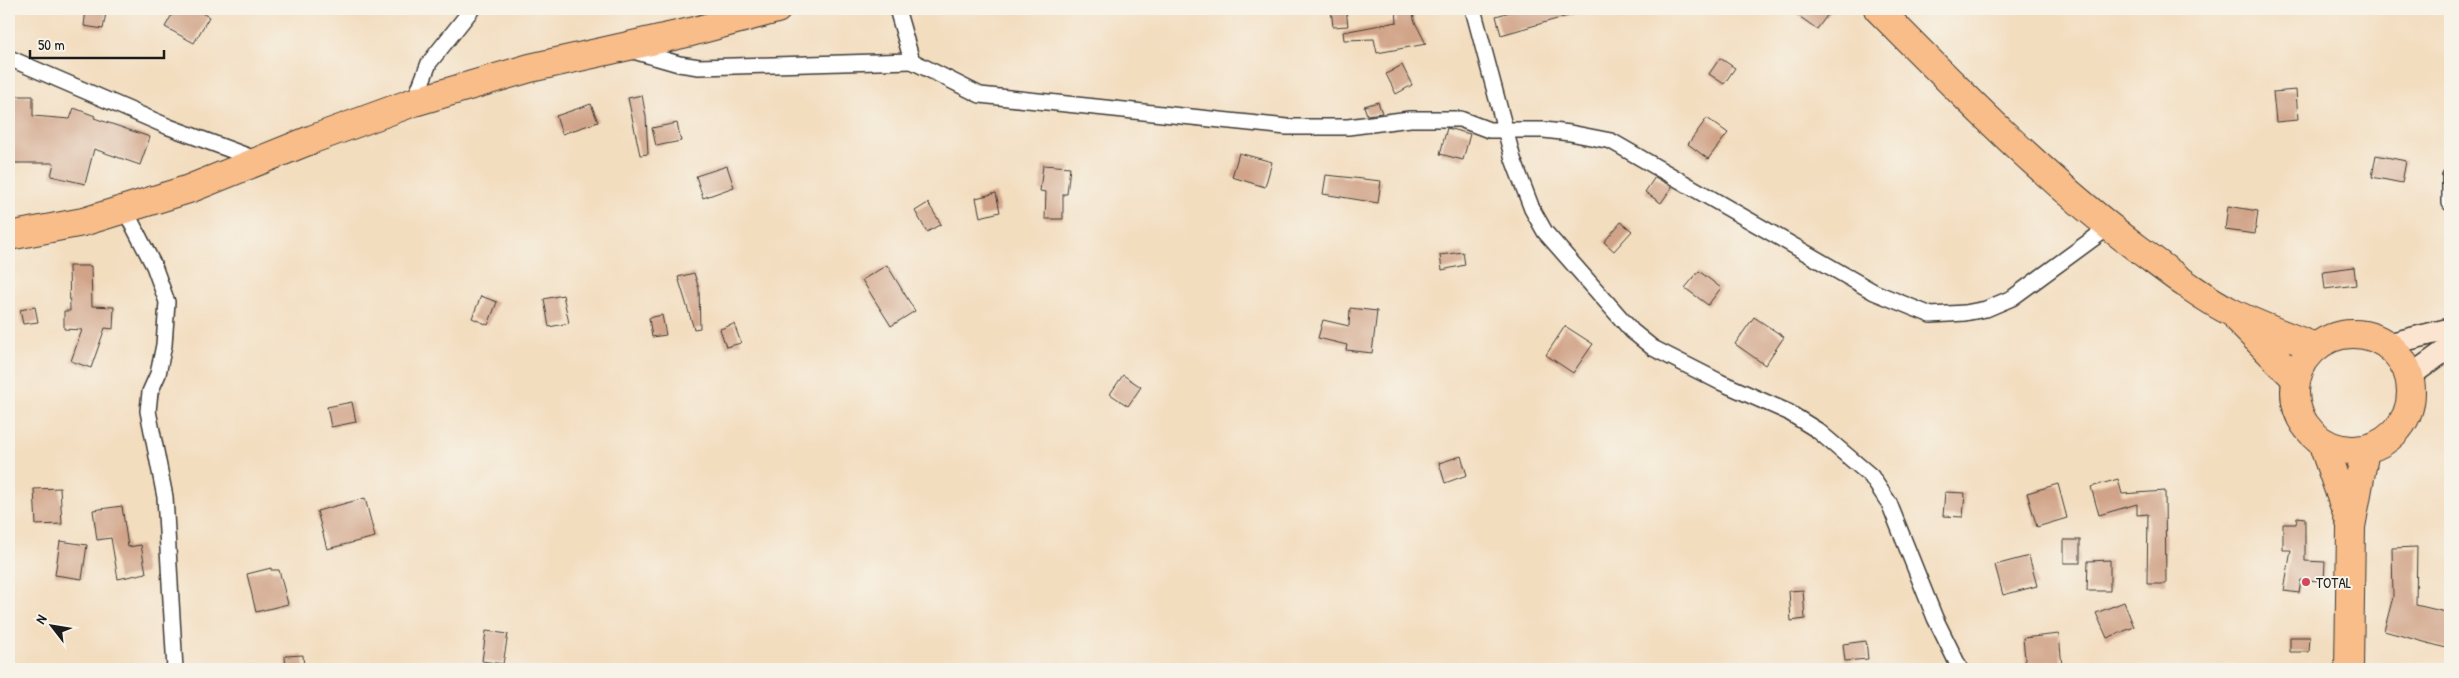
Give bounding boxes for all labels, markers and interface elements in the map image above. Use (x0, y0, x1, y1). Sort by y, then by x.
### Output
scale bar (30, 28, 164, 60)
text: 50 m (38, 34, 65, 55)
place label: TOTAL (2316, 572, 2352, 593)
marker: TOTAL (2300, 576, 2312, 588)
north arrow (28, 600, 78, 650)
text: N (30, 610, 51, 627)

